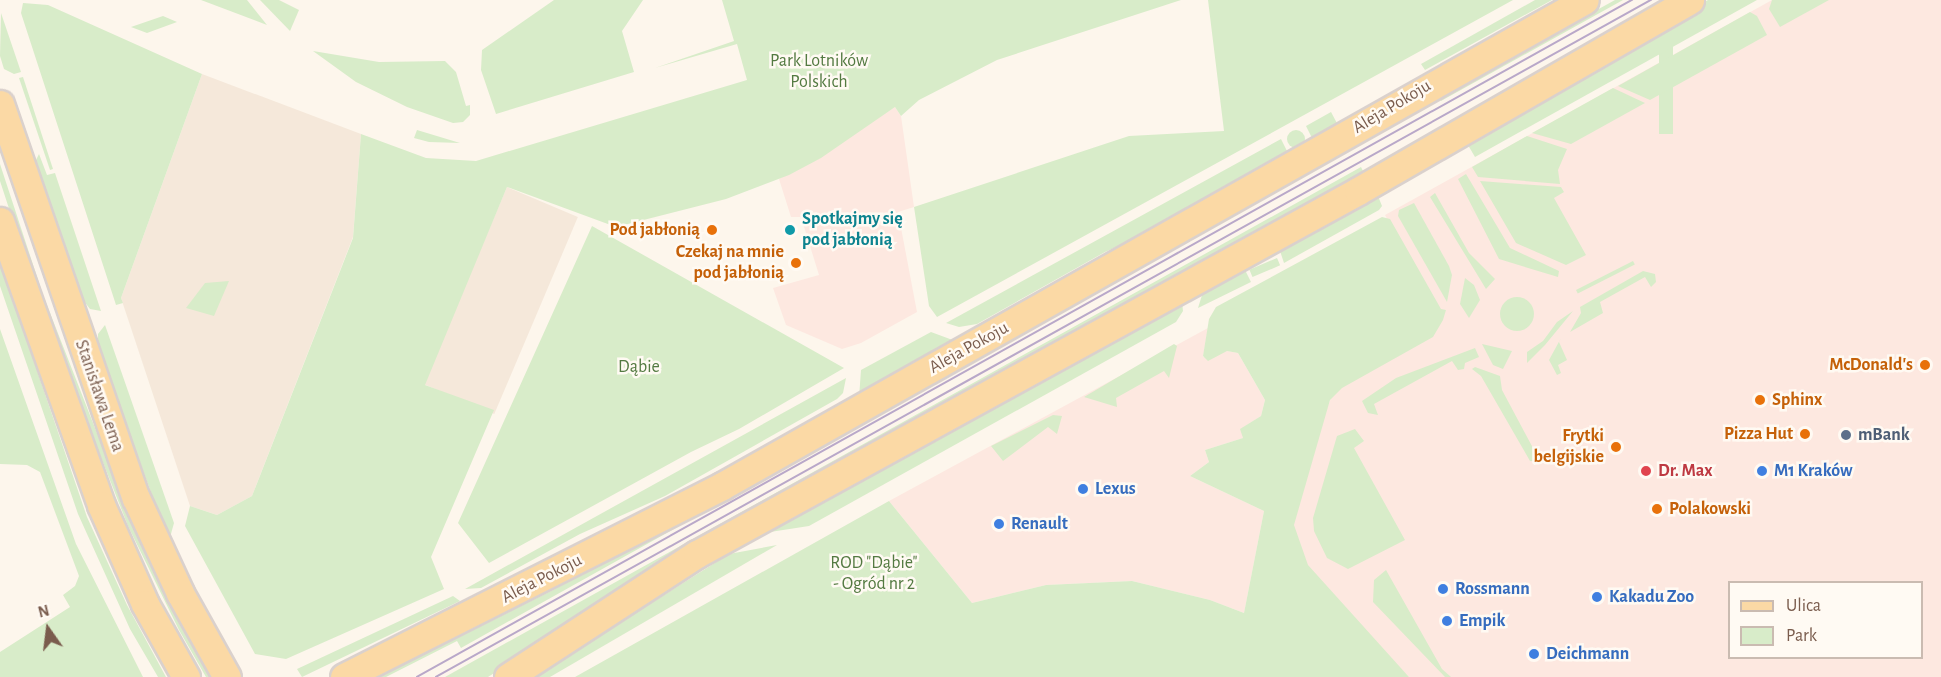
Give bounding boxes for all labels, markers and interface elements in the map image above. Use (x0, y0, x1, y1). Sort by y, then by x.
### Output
park label: Park Lotników Polskich (770, 51, 868, 94)
street label: Aleja Pokoju (1349, 75, 1435, 139)
place label: Spotkajmy się pod jabłonią (802, 209, 903, 252)
place label: Pod jabłonią (609, 219, 700, 241)
marker: Pod jabłonią (705, 223, 719, 237)
marker: Spotkajmy się pod jabłonią (783, 223, 797, 237)
place label: Czekaj na mnie pod jabłonią (676, 242, 784, 284)
marker: Czekaj na mnie pod jabłonią (789, 256, 803, 270)
street label: Aleja Pokoju (926, 317, 1012, 379)
street label: Stanisława Lema (70, 337, 128, 455)
place label: McDonald's (1829, 354, 1913, 376)
park label: Dąbie (618, 356, 660, 378)
marker: McDonald's (1918, 358, 1932, 372)
place label: Sphinx (1772, 389, 1822, 411)
marker: Sphinx (1753, 393, 1767, 407)
place label: Pizza Hut (1724, 423, 1793, 445)
place label: mBank (1858, 424, 1910, 446)
place label: Frytki belgijskie (1534, 426, 1604, 468)
marker: Pizza Hut (1798, 427, 1812, 441)
marker: mBank (1839, 428, 1853, 442)
marker: Frytki belgijskie (1609, 440, 1623, 454)
place label: Dr. Max (1658, 460, 1713, 482)
place label: M1 Kraków (1774, 460, 1853, 482)
marker: Dr. Max (1639, 464, 1653, 478)
marker: M1 Kraków (1755, 464, 1769, 478)
place label: Lexus (1095, 478, 1136, 500)
marker: Lexus (1076, 482, 1090, 496)
place label: Polakowski (1669, 498, 1751, 520)
marker: Polakowski (1650, 502, 1664, 516)
place label: Renault (1011, 513, 1068, 535)
marker: Renault (992, 517, 1006, 531)
street label: Aleja Pokoju (498, 550, 586, 608)
park label: ROD "Dąbie" - Ogród nr 2 (830, 553, 918, 596)
place label: Rossmann (1455, 578, 1530, 600)
legend (1728, 581, 1923, 659)
marker: Rossmann (1436, 582, 1450, 596)
place label: Kakadu Zoo (1609, 586, 1694, 608)
marker: Kakadu Zoo (1590, 590, 1604, 604)
text: Ulica (1786, 597, 1821, 615)
north arrow (18, 599, 78, 659)
text: N (36, 602, 51, 621)
place label: Empik (1459, 610, 1505, 632)
marker: Empik (1440, 614, 1454, 628)
text: Park (1786, 627, 1817, 645)
place label: Deichmann (1546, 643, 1629, 665)
marker: Deichmann (1527, 647, 1541, 661)

